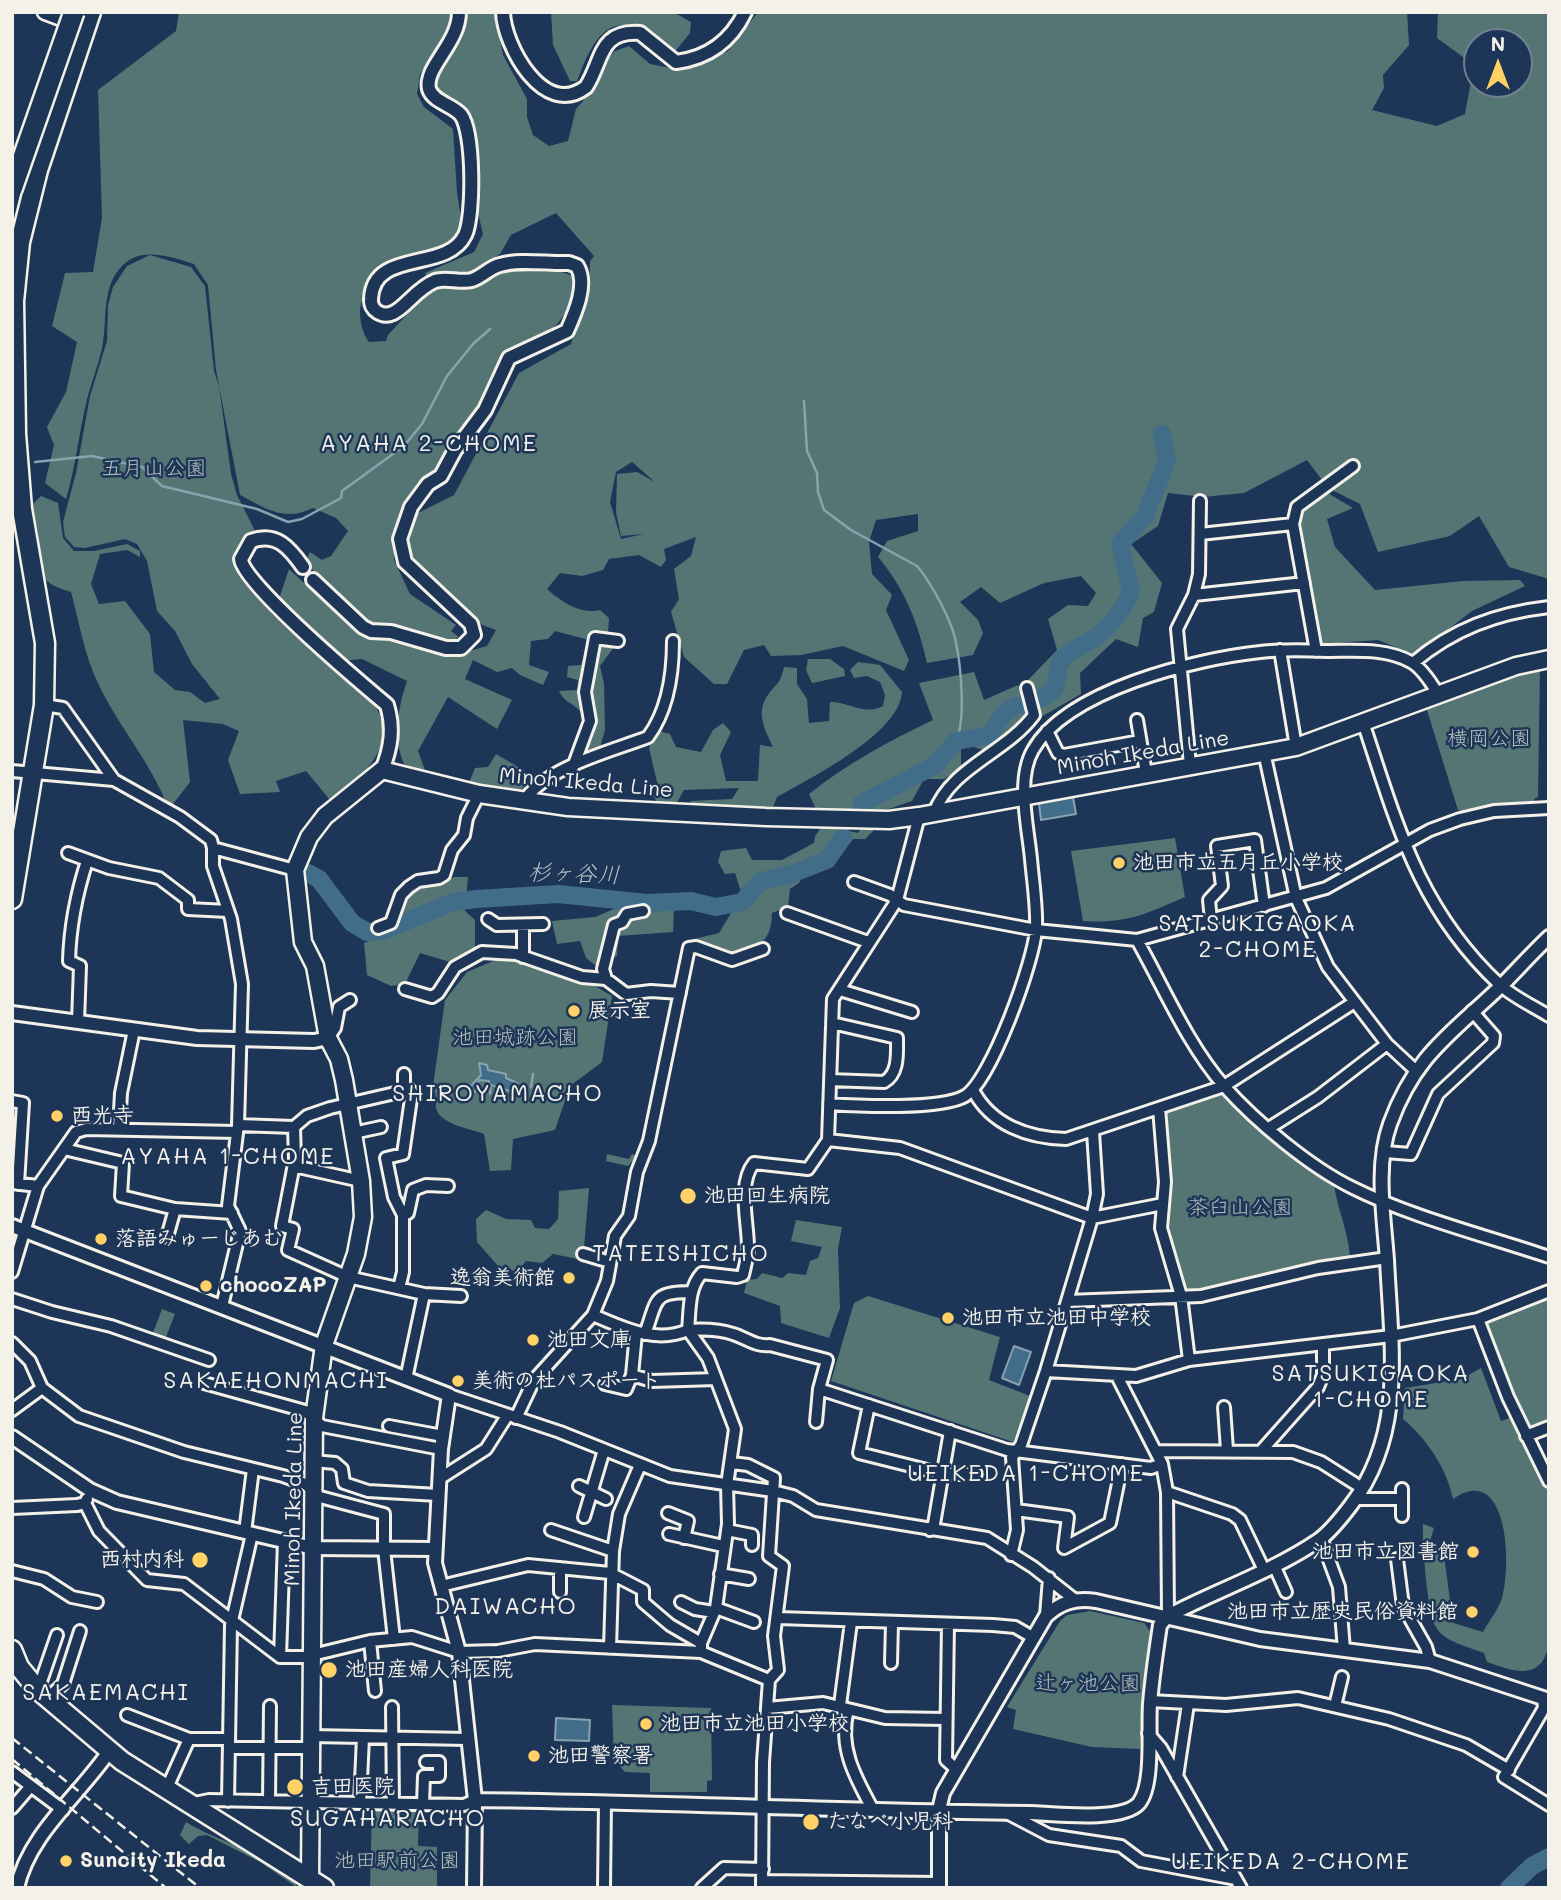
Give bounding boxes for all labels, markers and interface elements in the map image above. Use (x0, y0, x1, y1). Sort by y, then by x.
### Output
north arrow (1463, 28, 1533, 98)
text: N (1491, 31, 1505, 56)
district label: AYAHA 2-CHOME (322, 430, 536, 458)
park label: 五月山公園 (102, 456, 206, 482)
street label: Minoh Ikeda Line (1055, 725, 1231, 781)
park label: 横岡公園 (1447, 726, 1531, 752)
street label: Minoh Ikeda Line (498, 763, 674, 803)
place label: 池田市立五月丘小学校 (1133, 850, 1343, 876)
marker: 池田市立五月丘小学校 (1111, 855, 1127, 871)
water label: 杉ヶ谷川 (528, 859, 620, 889)
district label: SATSUKIGAOKA 2-CHOME (1160, 910, 1356, 964)
place label: 展示室 (588, 998, 651, 1024)
marker: 展示室 (566, 1003, 582, 1019)
park label: 池田城跡公園 (452, 1025, 578, 1051)
district label: SHIROYAMACHO (394, 1080, 602, 1108)
place label: 西光寺 (71, 1103, 134, 1129)
marker: 西光寺 (49, 1108, 65, 1124)
district label: AYAHA 1-CHOME (122, 1143, 334, 1171)
place label: 池田回生病院 (704, 1183, 830, 1209)
marker: 池田回生病院 (678, 1186, 698, 1206)
park label: 茶臼山公園 (1188, 1195, 1292, 1221)
place label: 落語みゅーじあむ (115, 1226, 283, 1252)
marker: 落語みゅーじあむ (93, 1231, 109, 1247)
district label: TATEISHICHO (594, 1240, 768, 1268)
place label: 逸翁美術館 (450, 1265, 555, 1291)
marker: 逸翁美術館 (561, 1270, 577, 1286)
place label: chocoZAP (220, 1273, 327, 1299)
marker: chocoZAP (198, 1278, 214, 1294)
place label: 池田市立池田中学校 (962, 1305, 1151, 1331)
marker: 池田市立池田中学校 (940, 1310, 956, 1326)
place label: 池田文庫 (547, 1327, 631, 1353)
marker: 池田文庫 (525, 1332, 541, 1348)
district label: SATSUKIGAOKA 1-CHOME (1273, 1360, 1469, 1414)
district label: SAKAEHONMACHI (165, 1367, 387, 1395)
place label: 美術の杜パスポート (472, 1368, 661, 1394)
marker: 美術の杜パスポート (450, 1373, 466, 1389)
street label: Minoh Ikeda Line (280, 1412, 308, 1586)
district label: UEIKEDA 1-CHOME (909, 1460, 1143, 1488)
place label: 池田市立図書館 (1312, 1539, 1459, 1565)
marker: 池田市立図書館 (1465, 1544, 1481, 1560)
place label: 西村内科 (100, 1547, 184, 1573)
marker: 西村内科 (190, 1550, 210, 1570)
district label: DAIWACHO (435, 1593, 577, 1621)
place label: 池田市立歴史民俗資料館 (1227, 1599, 1458, 1625)
marker: 池田市立歴史民俗資料館 (1464, 1604, 1480, 1620)
place label: 池田産婦人科医院 (345, 1657, 513, 1683)
marker: 池田産婦人科医院 (319, 1660, 339, 1680)
park label: 辻ヶ池公園 (1036, 1671, 1140, 1697)
district label: SAKAEMACHI (23, 1679, 189, 1707)
place label: 池田市立池田小学校 (660, 1711, 849, 1737)
marker: 池田市立池田小学校 (638, 1716, 654, 1732)
place label: 池田警察署 (548, 1743, 653, 1769)
marker: 池田警察署 (526, 1748, 542, 1764)
place label: 吉田医院 (311, 1774, 395, 1800)
marker: 吉田医院 (285, 1777, 305, 1797)
district label: SUGAHARACHO (291, 1805, 485, 1833)
place label: たなべ小児科 (827, 1809, 953, 1835)
marker: たなべ小児科 (801, 1812, 821, 1832)
place label: Suncity Ikeda (80, 1848, 226, 1874)
park label: 池田駅前公園 (334, 1848, 460, 1874)
district label: UEIKEDA 2-CHOME (1173, 1848, 1409, 1876)
marker: Suncity Ikeda (58, 1853, 74, 1869)

